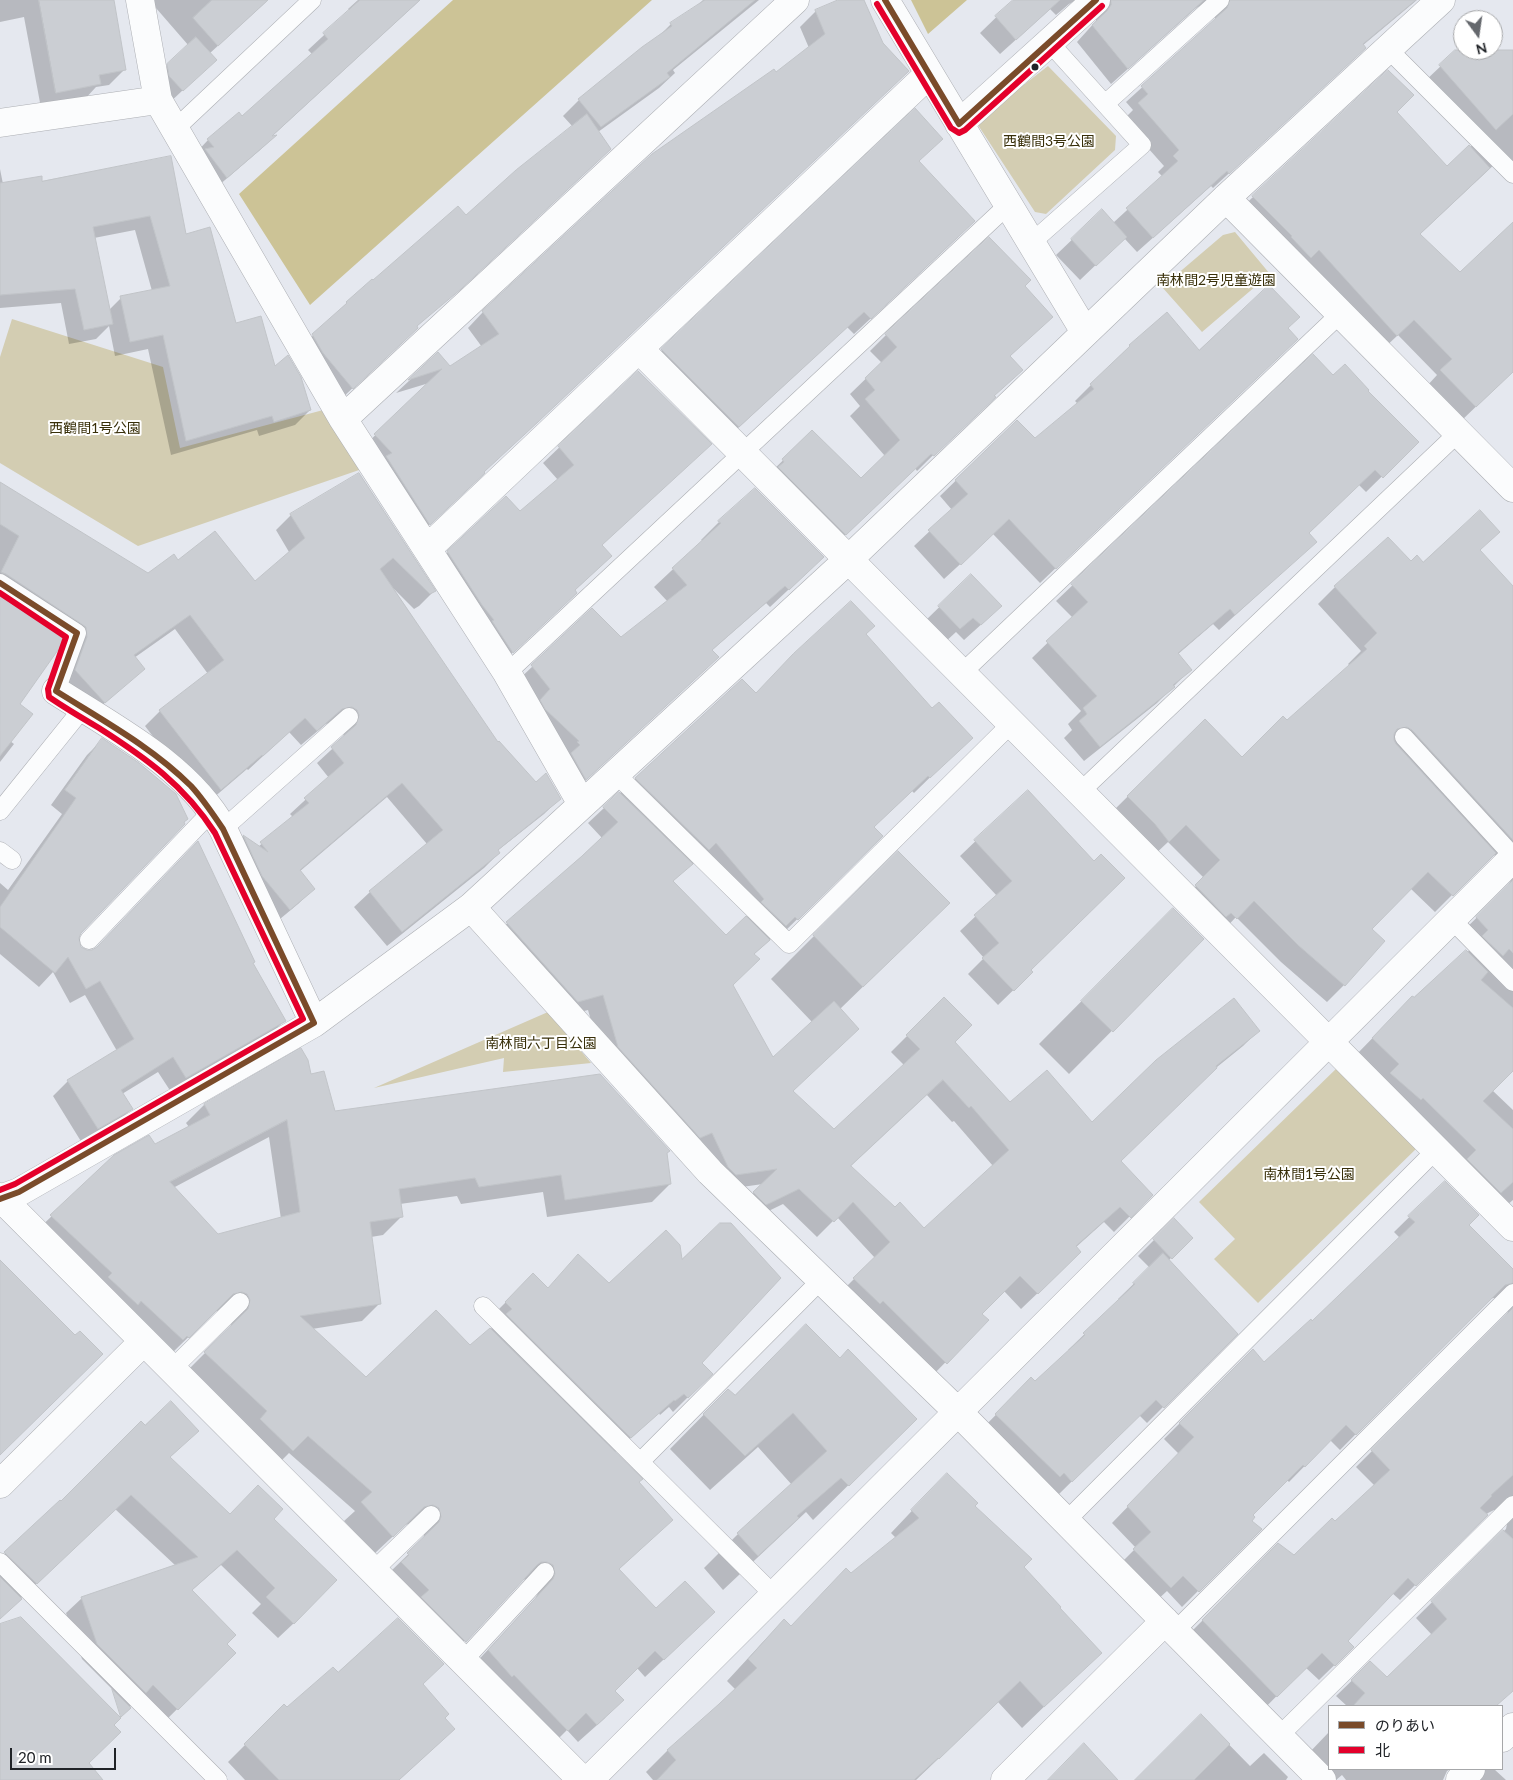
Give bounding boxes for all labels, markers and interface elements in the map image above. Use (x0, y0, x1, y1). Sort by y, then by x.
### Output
north arrow (1453, 10, 1503, 60)
text: N (1474, 40, 1489, 59)
unlabelled marker (1030, 62, 1040, 72)
park label: 西鶴間3号公園 (1003, 133, 1095, 149)
park label: 南林間2号児童遊園 (1156, 272, 1276, 288)
park label: 西鶴間1号公園 (49, 420, 141, 436)
park label: 南林間六丁目公園 (485, 1035, 597, 1051)
park label: 南林間1号公園 (1263, 1166, 1355, 1182)
legend (1328, 1705, 1503, 1770)
text: のりあい (1375, 1716, 1435, 1734)
scale bar (12, 1738, 119, 1770)
text: 北 (1375, 1741, 1390, 1759)
text: 20 m (18, 1748, 52, 1766)

